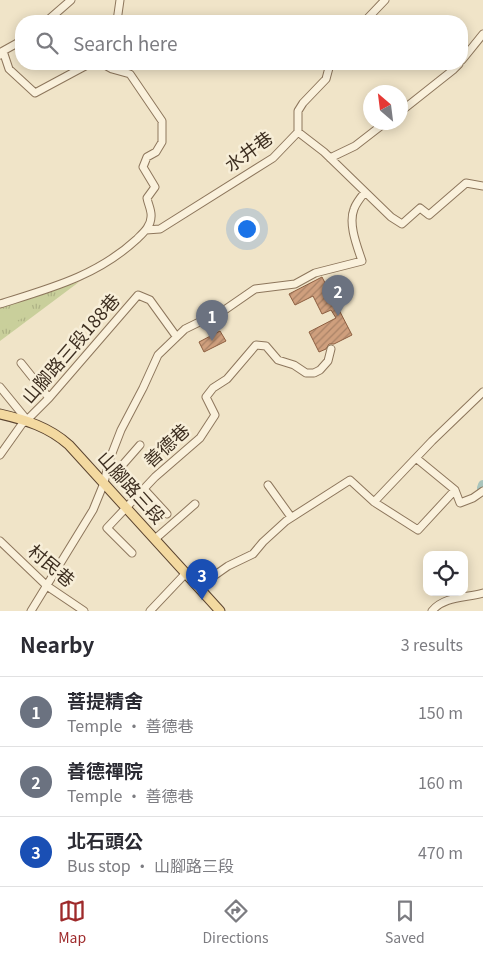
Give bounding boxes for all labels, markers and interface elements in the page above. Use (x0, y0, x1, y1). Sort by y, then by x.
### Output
search box (15, 15, 468, 70)
icon: search (33, 29, 61, 57)
text: Search here (73, 29, 177, 56)
north arrow (363, 85, 408, 130)
street label: 水井巷 (218, 124, 277, 177)
your location (234, 216, 260, 242)
pin: 2 (322, 275, 354, 316)
street label: 山腳路三段188巷 (14, 287, 125, 408)
pin: 1 (196, 300, 228, 341)
street label: 善德巷 (137, 417, 194, 472)
street label: 山腳路三段 (93, 445, 172, 529)
street label: 村民巷 (23, 537, 81, 592)
map controls (423, 551, 468, 596)
button: locate (423, 551, 468, 596)
pin: 3 (186, 559, 218, 600)
text: Nearby (20, 629, 94, 659)
text: 3 results (401, 632, 463, 656)
text: 菩提精舍 (67, 686, 143, 713)
text: 1 (31, 700, 41, 724)
text: 150 m (418, 700, 463, 724)
text: Temple · 善德巷 (67, 713, 194, 737)
text: 善德禪院 (67, 756, 143, 783)
text: 2 (31, 770, 41, 794)
text: 160 m (418, 770, 463, 794)
text: Temple · 善德巷 (67, 783, 194, 807)
text: 北石頭公 (67, 826, 143, 853)
text: 3 (31, 840, 41, 864)
text: 470 m (418, 840, 463, 864)
text: Bus stop · 山腳路三段 (67, 853, 234, 877)
tab: Map (58, 897, 86, 947)
tab: Directions (202, 897, 269, 947)
tab: Saved (385, 897, 425, 947)

